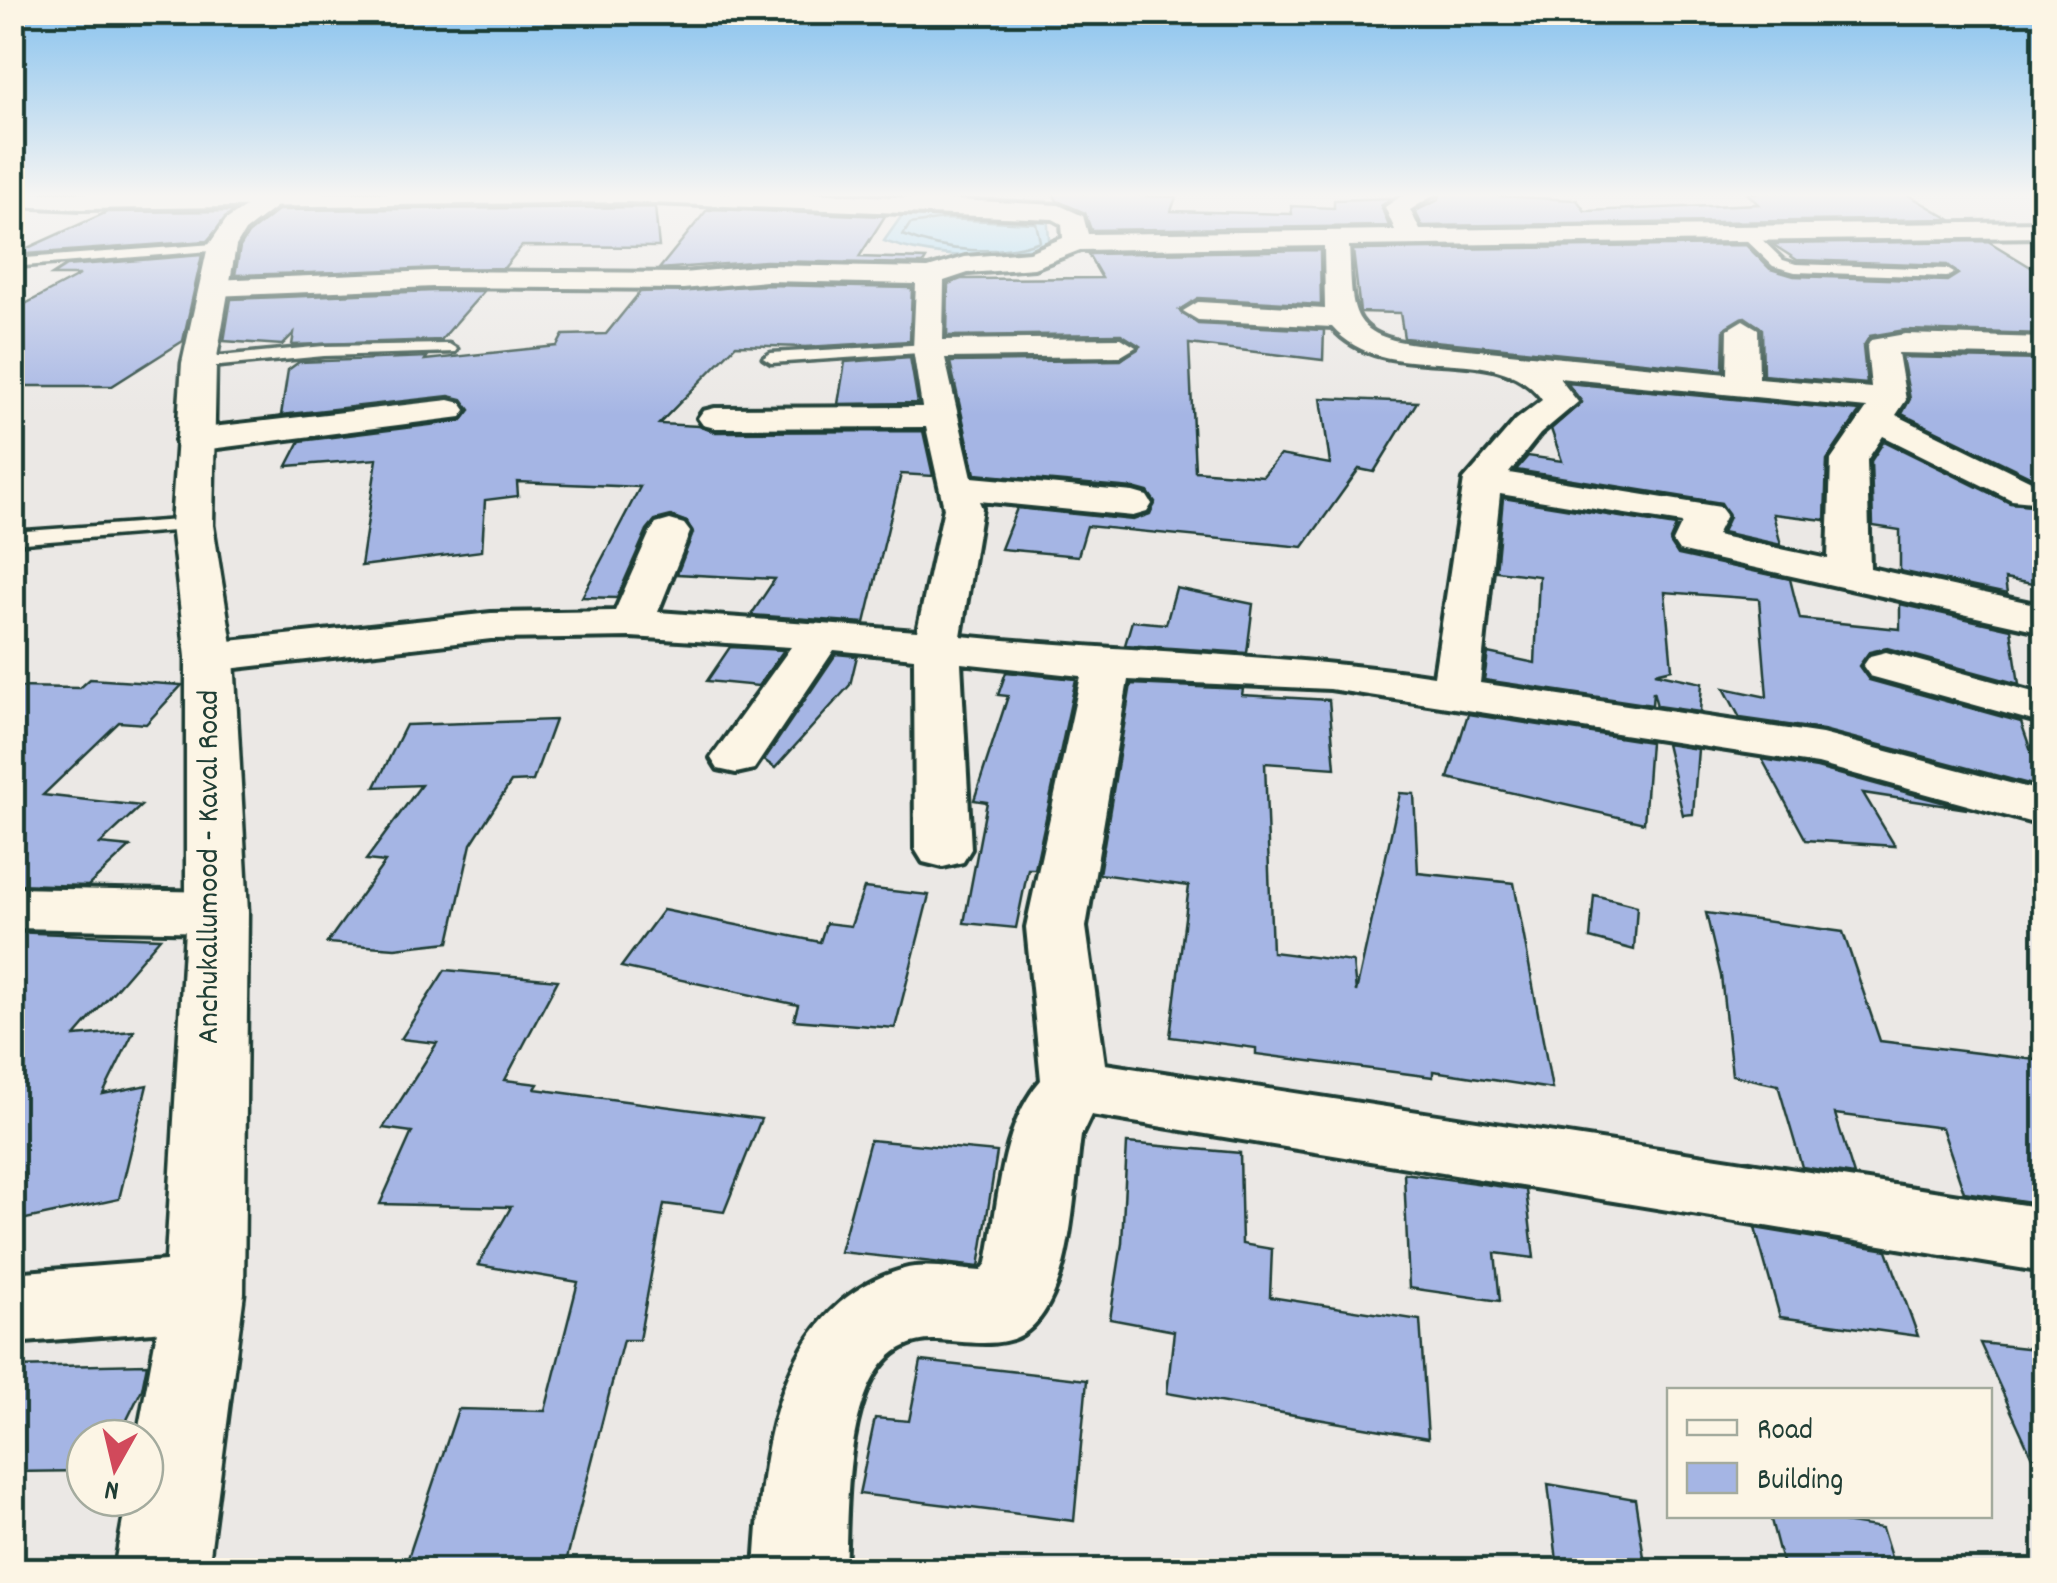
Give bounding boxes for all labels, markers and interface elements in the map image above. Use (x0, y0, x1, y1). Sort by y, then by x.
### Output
street label: Anchukallumood - Kaval Road (188, 690, 234, 1044)
legend (1667, 1388, 1992, 1518)
text: Road (1757, 1411, 1813, 1454)
north arrow (65, 1418, 165, 1518)
text: Building (1757, 1461, 1843, 1504)
text: N (103, 1467, 122, 1509)

